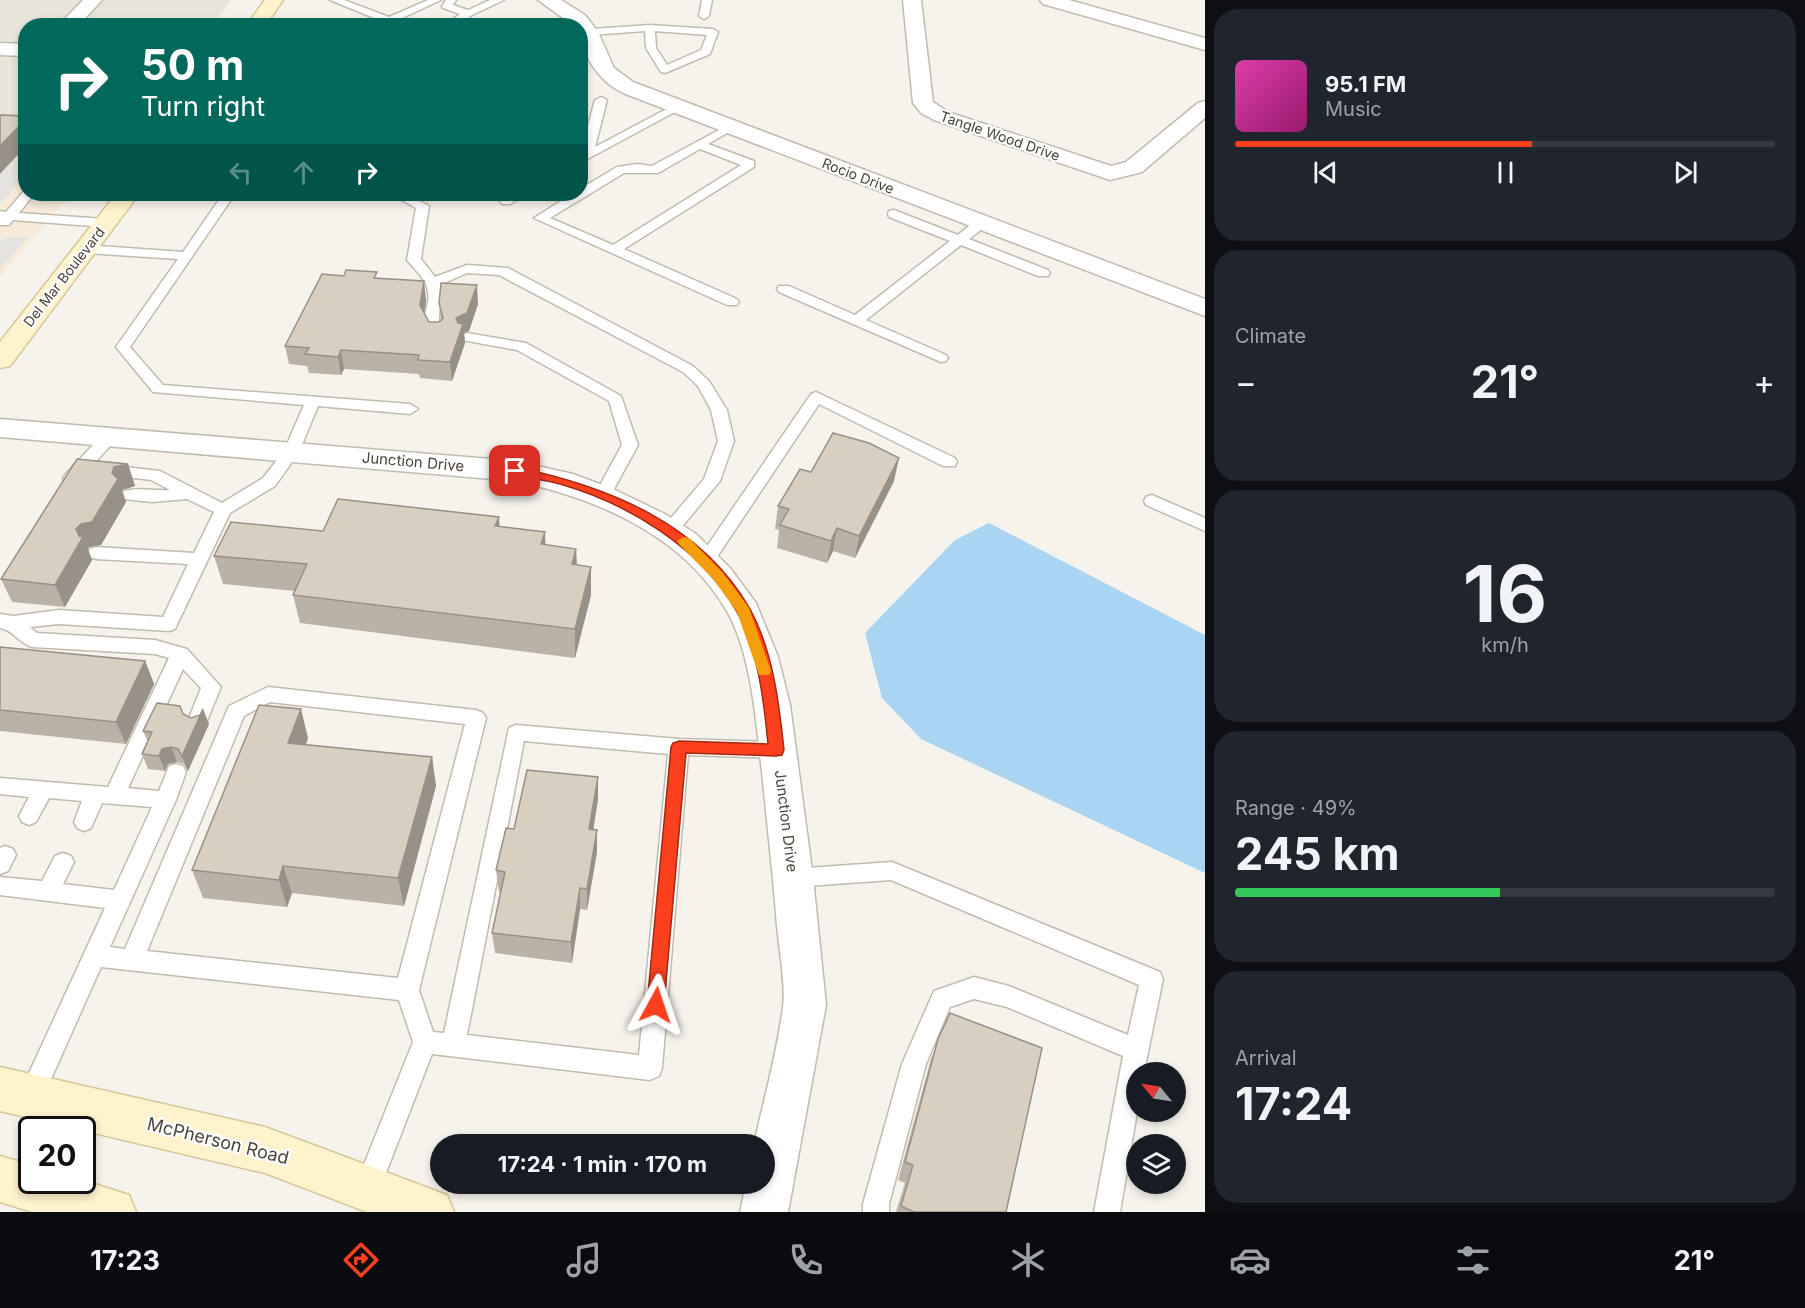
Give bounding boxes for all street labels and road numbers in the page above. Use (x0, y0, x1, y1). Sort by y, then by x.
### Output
street label: Tangle Wood Drive (938, 107, 1062, 164)
street label: Rocio Drive (820, 154, 897, 197)
street label: Del Mar Boulevard (19, 224, 108, 330)
street label: Junction Drive (361, 448, 465, 475)
street label: Junction Drive (771, 769, 802, 873)
street label: McPherson Road (145, 1113, 291, 1168)

